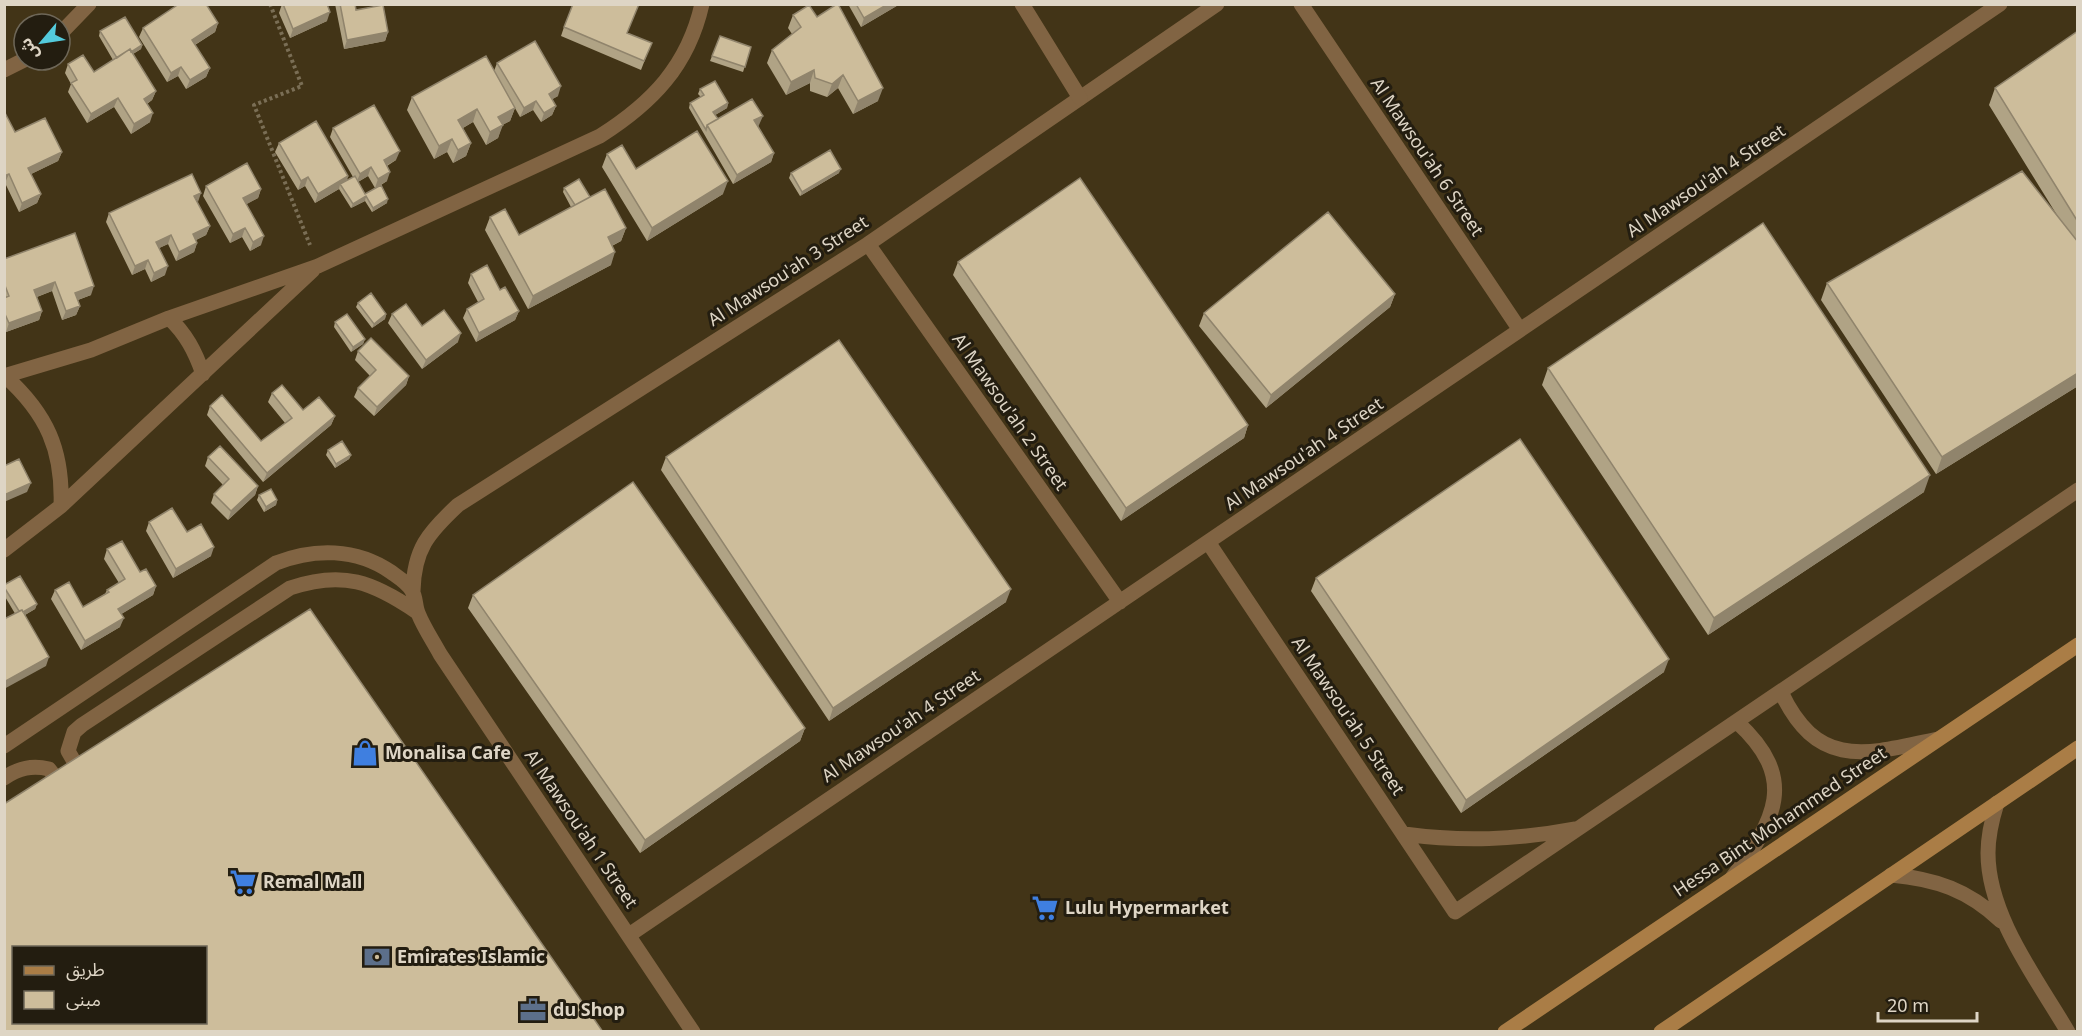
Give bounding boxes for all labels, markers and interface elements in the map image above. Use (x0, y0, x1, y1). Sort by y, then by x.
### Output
north arrow (12, 12, 72, 72)
text: ش (14, 34, 44, 64)
street label: Al Mawsou'ah 6 Street (1366, 72, 1490, 241)
street label: Al Mawsou'ah 4 Street (1621, 118, 1790, 242)
street label: Al Mawsou'ah 3 Street (703, 209, 873, 331)
street label: Al Mawsou'ah 2 Street (948, 328, 1074, 495)
street label: Al Mawsou'ah 4 Street (1219, 391, 1388, 515)
street label: Al Mawsou'ah 5 Street (1287, 631, 1411, 800)
street label: Al Mawsou'ah 4 Street (816, 663, 985, 787)
shop icon: Monalisa Cafe (350, 738, 380, 768)
place label: Monalisa Cafe (385, 740, 511, 764)
street label: Hessa Bint Mohammed Street (1668, 740, 1891, 902)
street label: Al Mawsou'ah 1 Street (520, 744, 644, 913)
supermarket icon: Remal Mall (228, 867, 258, 897)
place label: Remal Mall (263, 869, 362, 893)
supermarket icon: Lulu Hypermarket (1030, 893, 1060, 923)
place label: Lulu Hypermarket (1065, 895, 1229, 919)
bank icon: Emirates Islamic (362, 942, 392, 972)
place label: Emirates Islamic (397, 944, 545, 968)
legend (12, 946, 207, 1024)
text: طريق (66, 957, 105, 981)
scale bar (1878, 985, 1977, 1023)
text: مبنى (66, 987, 101, 1011)
text: 20 m (1887, 993, 1929, 1017)
office icon: du Shop (518, 995, 548, 1025)
place label: du Shop (553, 997, 625, 1021)

